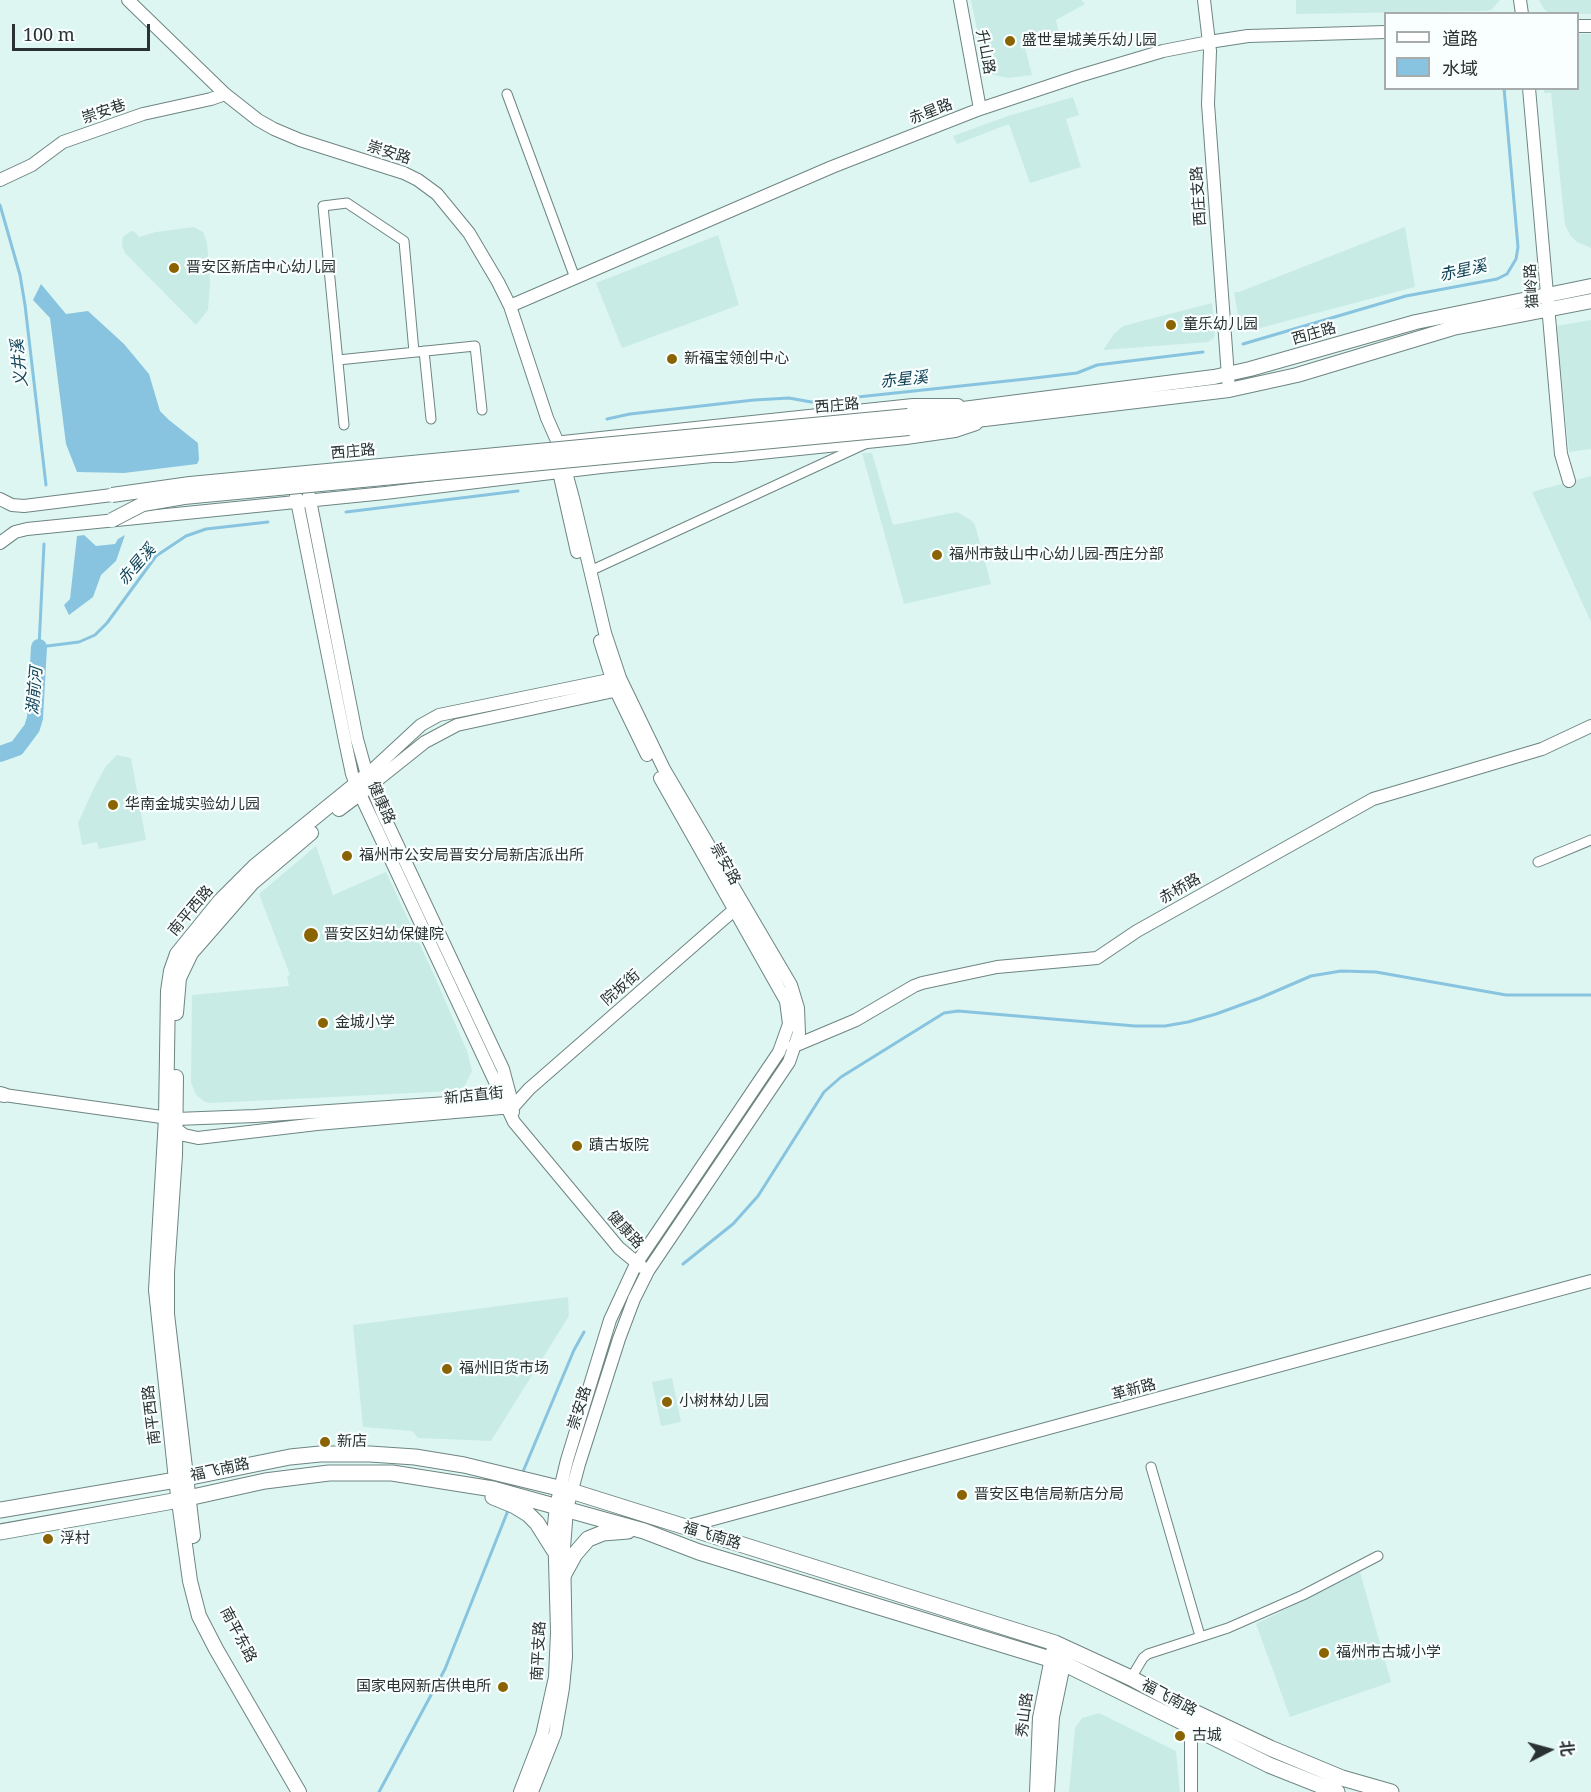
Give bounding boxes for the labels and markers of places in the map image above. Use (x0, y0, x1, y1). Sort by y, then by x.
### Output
place label: 盛世星城美乐幼儿园 (1022, 32, 1157, 50)
marker: 盛世星城美乐幼儿园 (1003, 34, 1017, 48)
place label: 晋安区新店中心幼儿园 (186, 259, 336, 277)
marker: 晋安区新店中心幼儿园 (167, 261, 181, 275)
place label: 童乐幼儿园 (1183, 316, 1258, 334)
marker: 童乐幼儿园 (1164, 318, 1178, 332)
place label: 新福宝领创中心 (684, 350, 789, 368)
marker: 新福宝领创中心 (665, 352, 679, 366)
place label: 福州市鼓山中心幼儿园-西庄分部 (949, 546, 1164, 564)
marker: 福州市鼓山中心幼儿园-西庄分部 (930, 548, 944, 562)
place label: 华南金城实验幼儿园 (125, 796, 260, 814)
marker: 华南金城实验幼儿园 (106, 798, 120, 812)
place label: 福州市公安局晋安分局新店派出所 (359, 847, 584, 865)
marker: 福州市公安局晋安分局新店派出所 (340, 849, 354, 863)
marker: 晋安区妇幼保健院 (302, 926, 320, 944)
place label: 晋安区妇幼保健院 (324, 926, 444, 944)
place label: 金城小学 (335, 1014, 395, 1032)
marker: 金城小学 (316, 1016, 330, 1030)
place label: 蹟古坂院 (589, 1137, 649, 1155)
marker: 蹟古坂院 (570, 1139, 584, 1153)
place label: 福州旧货市场 (459, 1360, 549, 1378)
marker: 福州旧货市场 (440, 1362, 454, 1376)
place label: 小树林幼儿园 (679, 1393, 769, 1411)
marker: 小树林幼儿园 (660, 1395, 674, 1409)
place label: 新店 (337, 1433, 367, 1451)
marker: 新店 (318, 1435, 332, 1449)
place label: 晋安区电信局新店分局 (974, 1486, 1124, 1504)
marker: 晋安区电信局新店分局 (955, 1488, 969, 1502)
place label: 浮村 (60, 1530, 90, 1548)
marker: 浮村 (41, 1532, 55, 1546)
place label: 福州市古城小学 (1336, 1644, 1441, 1662)
marker: 福州市古城小学 (1317, 1646, 1331, 1660)
place label: 国家电网新店供电所 (356, 1678, 491, 1696)
marker: 国家电网新店供电所 (496, 1680, 510, 1694)
place label: 古城 (1192, 1727, 1222, 1745)
marker: 古城 (1173, 1729, 1187, 1743)

